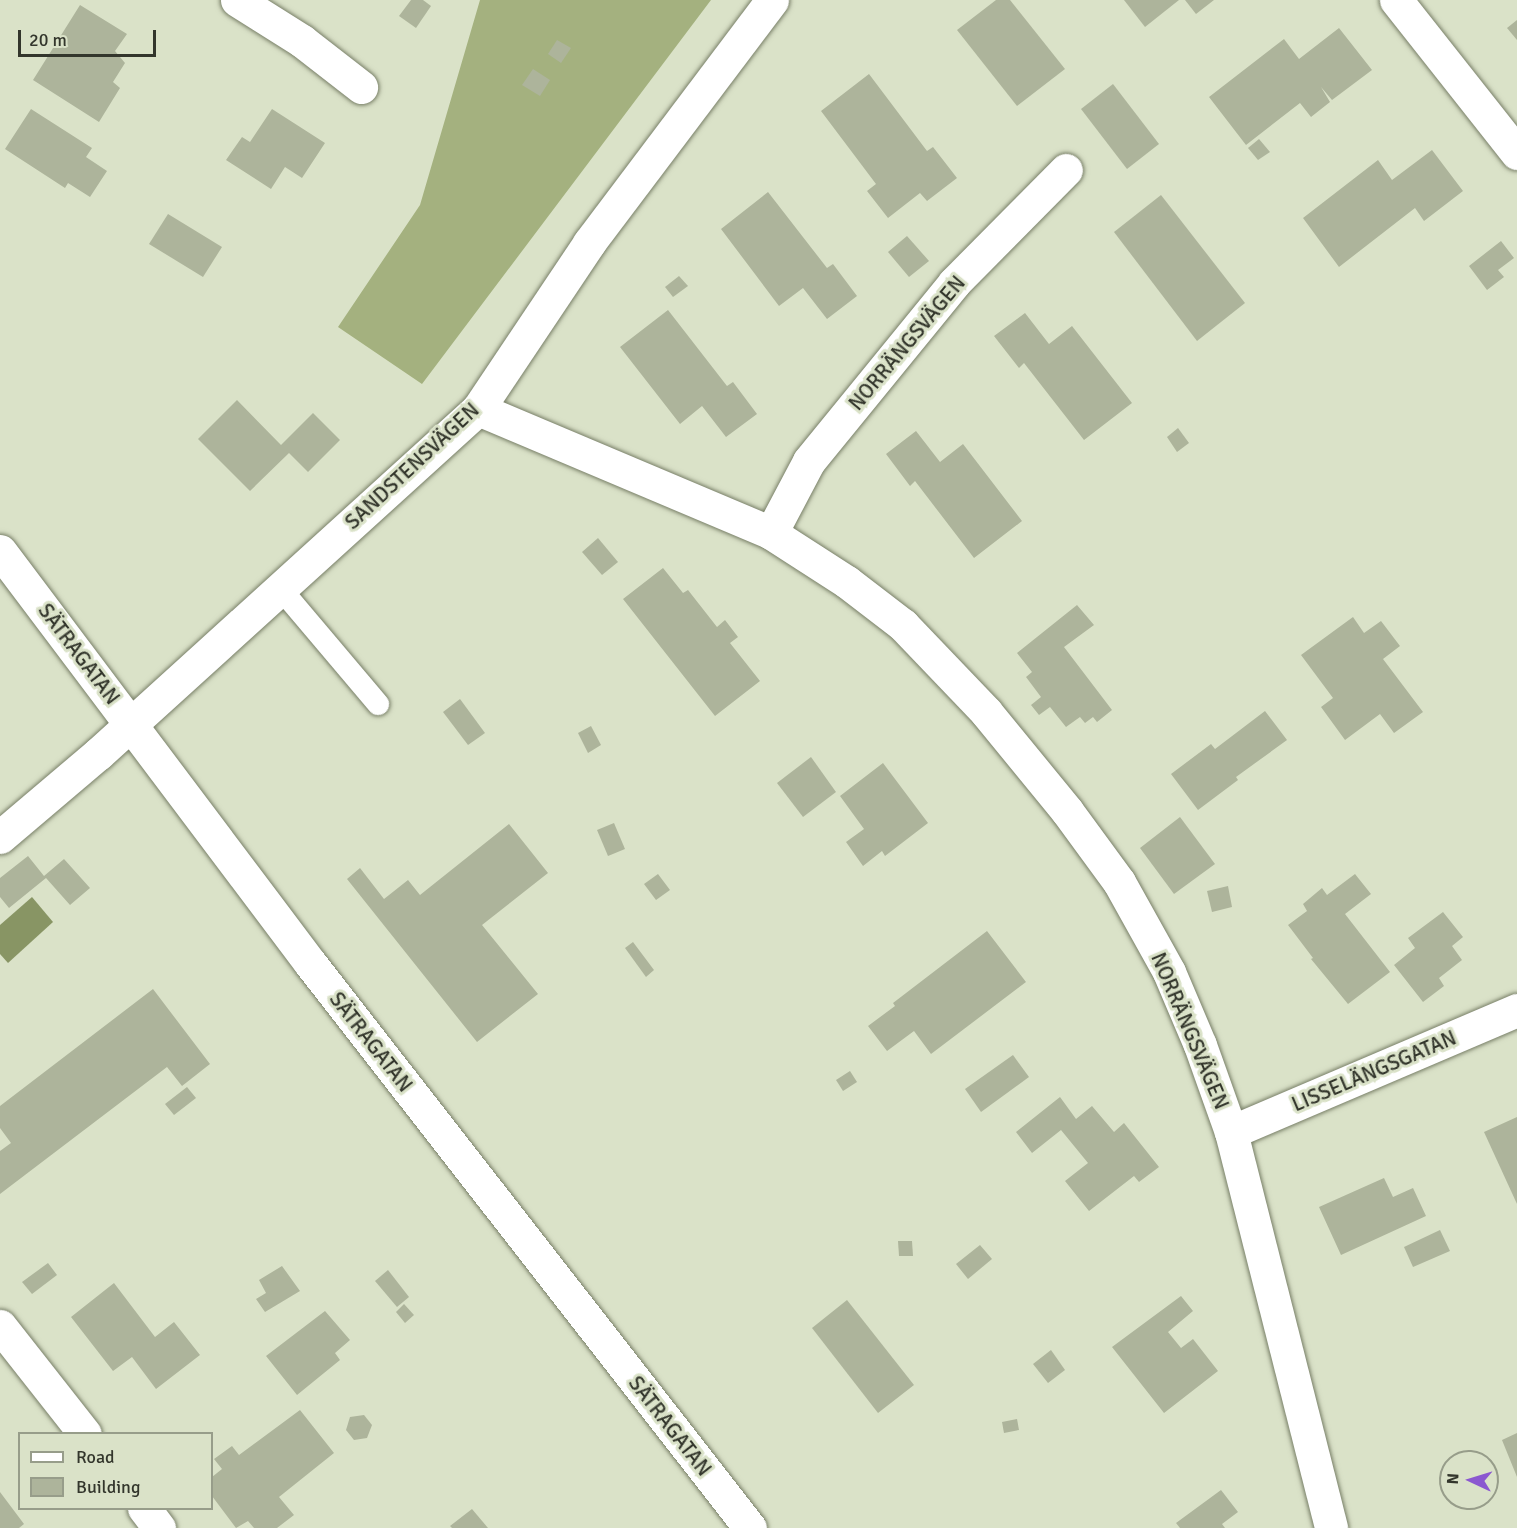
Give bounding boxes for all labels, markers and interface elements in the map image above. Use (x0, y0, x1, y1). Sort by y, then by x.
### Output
scale bar (21, 18, 159, 56)
text: 20 m (29, 29, 67, 51)
street label: NORRÄNGSVÄGEN (843, 271, 971, 415)
street label: SANDSTENSVÄGEN (340, 397, 484, 535)
street label: SÄTRAGATAN (33, 599, 125, 709)
street label: NORRÄNGSVÄGEN (1146, 949, 1234, 1113)
street label: SÄTRAGATAN (324, 987, 418, 1097)
street label: LISSELÄNGSGATAN (1288, 1025, 1460, 1117)
street label: SÄTRAGATAN (623, 1371, 717, 1481)
legend (18, 1432, 213, 1510)
text: Road (76, 1446, 115, 1468)
north arrow (1439, 1450, 1499, 1510)
text: N (1443, 1473, 1463, 1485)
text: Building (76, 1476, 140, 1498)

